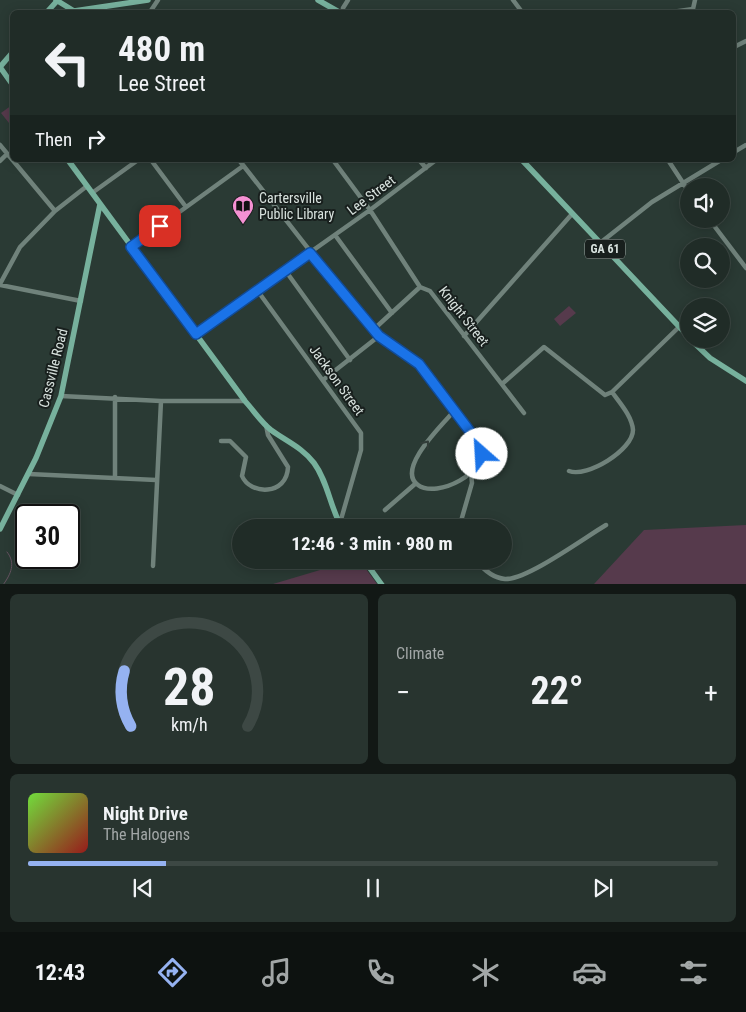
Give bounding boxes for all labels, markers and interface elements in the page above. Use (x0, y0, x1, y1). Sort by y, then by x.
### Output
text: 480 m (118, 29, 205, 70)
icon: left (35, 30, 100, 95)
text: Lee Street (118, 71, 206, 96)
icon: right (82, 125, 110, 153)
text: Then (35, 128, 72, 151)
street label: Lee Street (344, 172, 398, 218)
map controls (680, 178, 730, 348)
button: sound (680, 178, 730, 228)
place label: Cartersville Public Library (259, 190, 334, 222)
library icon: Cartersville Public Library (231, 194, 255, 225)
pin (139, 205, 181, 247)
icon: arrive (146, 212, 174, 240)
button: search (680, 238, 730, 288)
road number: GA 61 (585, 240, 625, 258)
street label: Knight Street (436, 283, 492, 349)
button: layers (680, 298, 730, 348)
street label: Cassville Road (35, 327, 71, 409)
street label: Jackson Street (306, 342, 368, 418)
position arrow (455, 427, 507, 479)
one-way arrow (420, 441, 428, 450)
speed limit sign: 30 (15, 504, 80, 569)
text: 12:46 · 3 min · 980 m (291, 532, 453, 555)
text: Climate (396, 644, 444, 663)
text: 28 (163, 657, 215, 718)
text: 22° (530, 669, 584, 713)
text: − (396, 676, 410, 709)
text: + (704, 676, 718, 709)
text: km/h (171, 714, 207, 735)
text: Night Drive (103, 802, 188, 825)
text: The Halogens (103, 825, 190, 844)
icon: previous (129, 874, 157, 902)
icon: pause (359, 874, 387, 902)
icon: next (589, 874, 617, 902)
icon: directions (155, 955, 190, 990)
icon: music (259, 955, 294, 990)
icon: phone (363, 955, 398, 990)
icon: climate (468, 955, 503, 990)
icon: car (572, 955, 607, 990)
icon: filters (676, 955, 711, 990)
text: 12:43 (35, 960, 85, 985)

